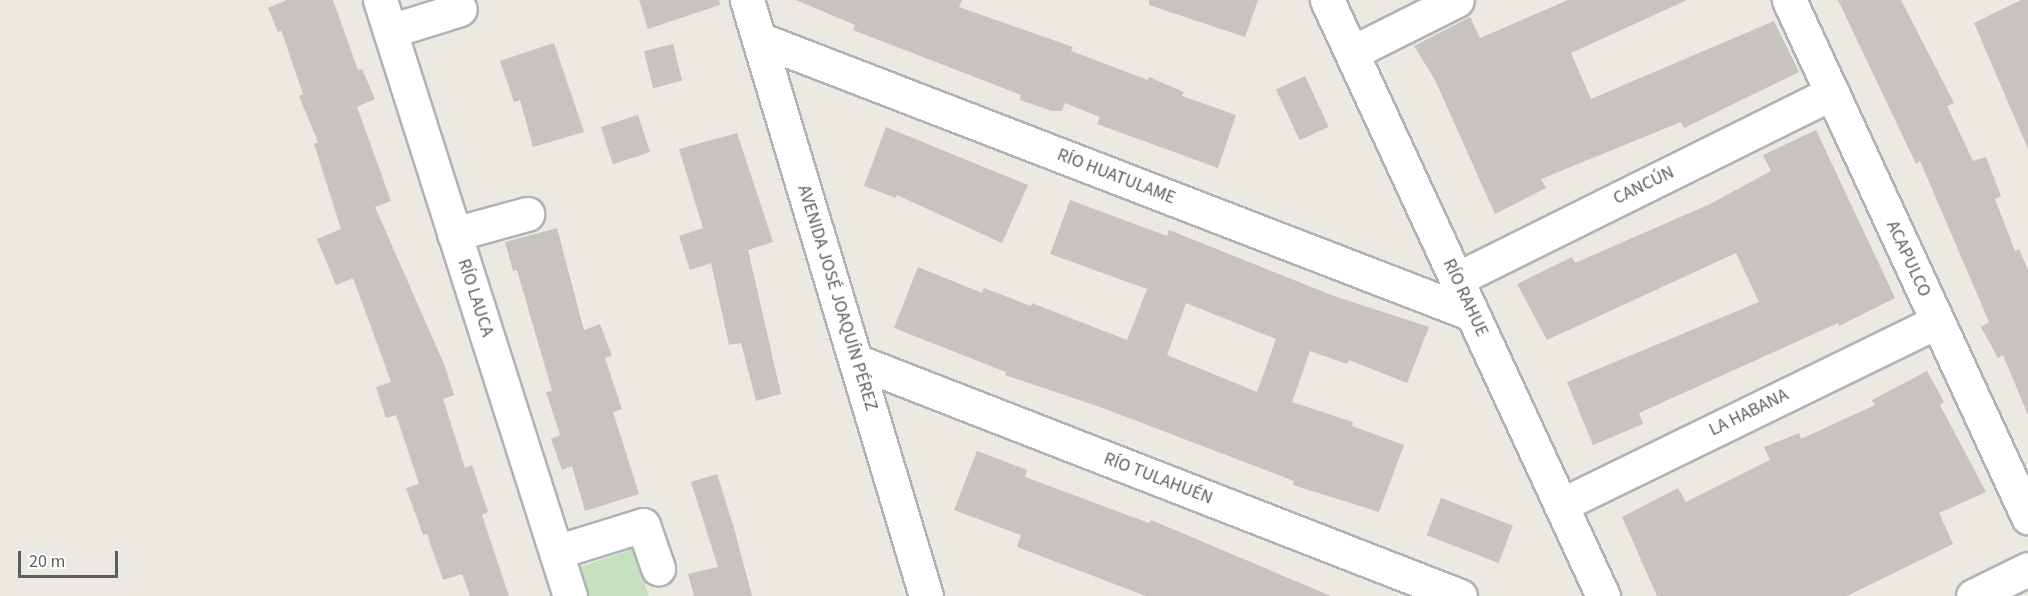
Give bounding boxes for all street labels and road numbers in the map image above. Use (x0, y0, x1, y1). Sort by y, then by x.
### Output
street label: RÍO HUATULAME (1054, 145, 1178, 209)
street label: CANCÚN (1610, 162, 1678, 210)
street label: AVENIDA JOSÉ JOAQUÍN PÉREZ (792, 183, 882, 413)
street label: ACAPULCO (1881, 218, 1935, 300)
street label: RÍO LAUCA (452, 256, 498, 340)
street label: RÍO RAHUE (1438, 256, 1492, 340)
street label: LA HABANA (1706, 385, 1792, 441)
street label: RÍO TULAHUÉN (1101, 448, 1215, 510)

